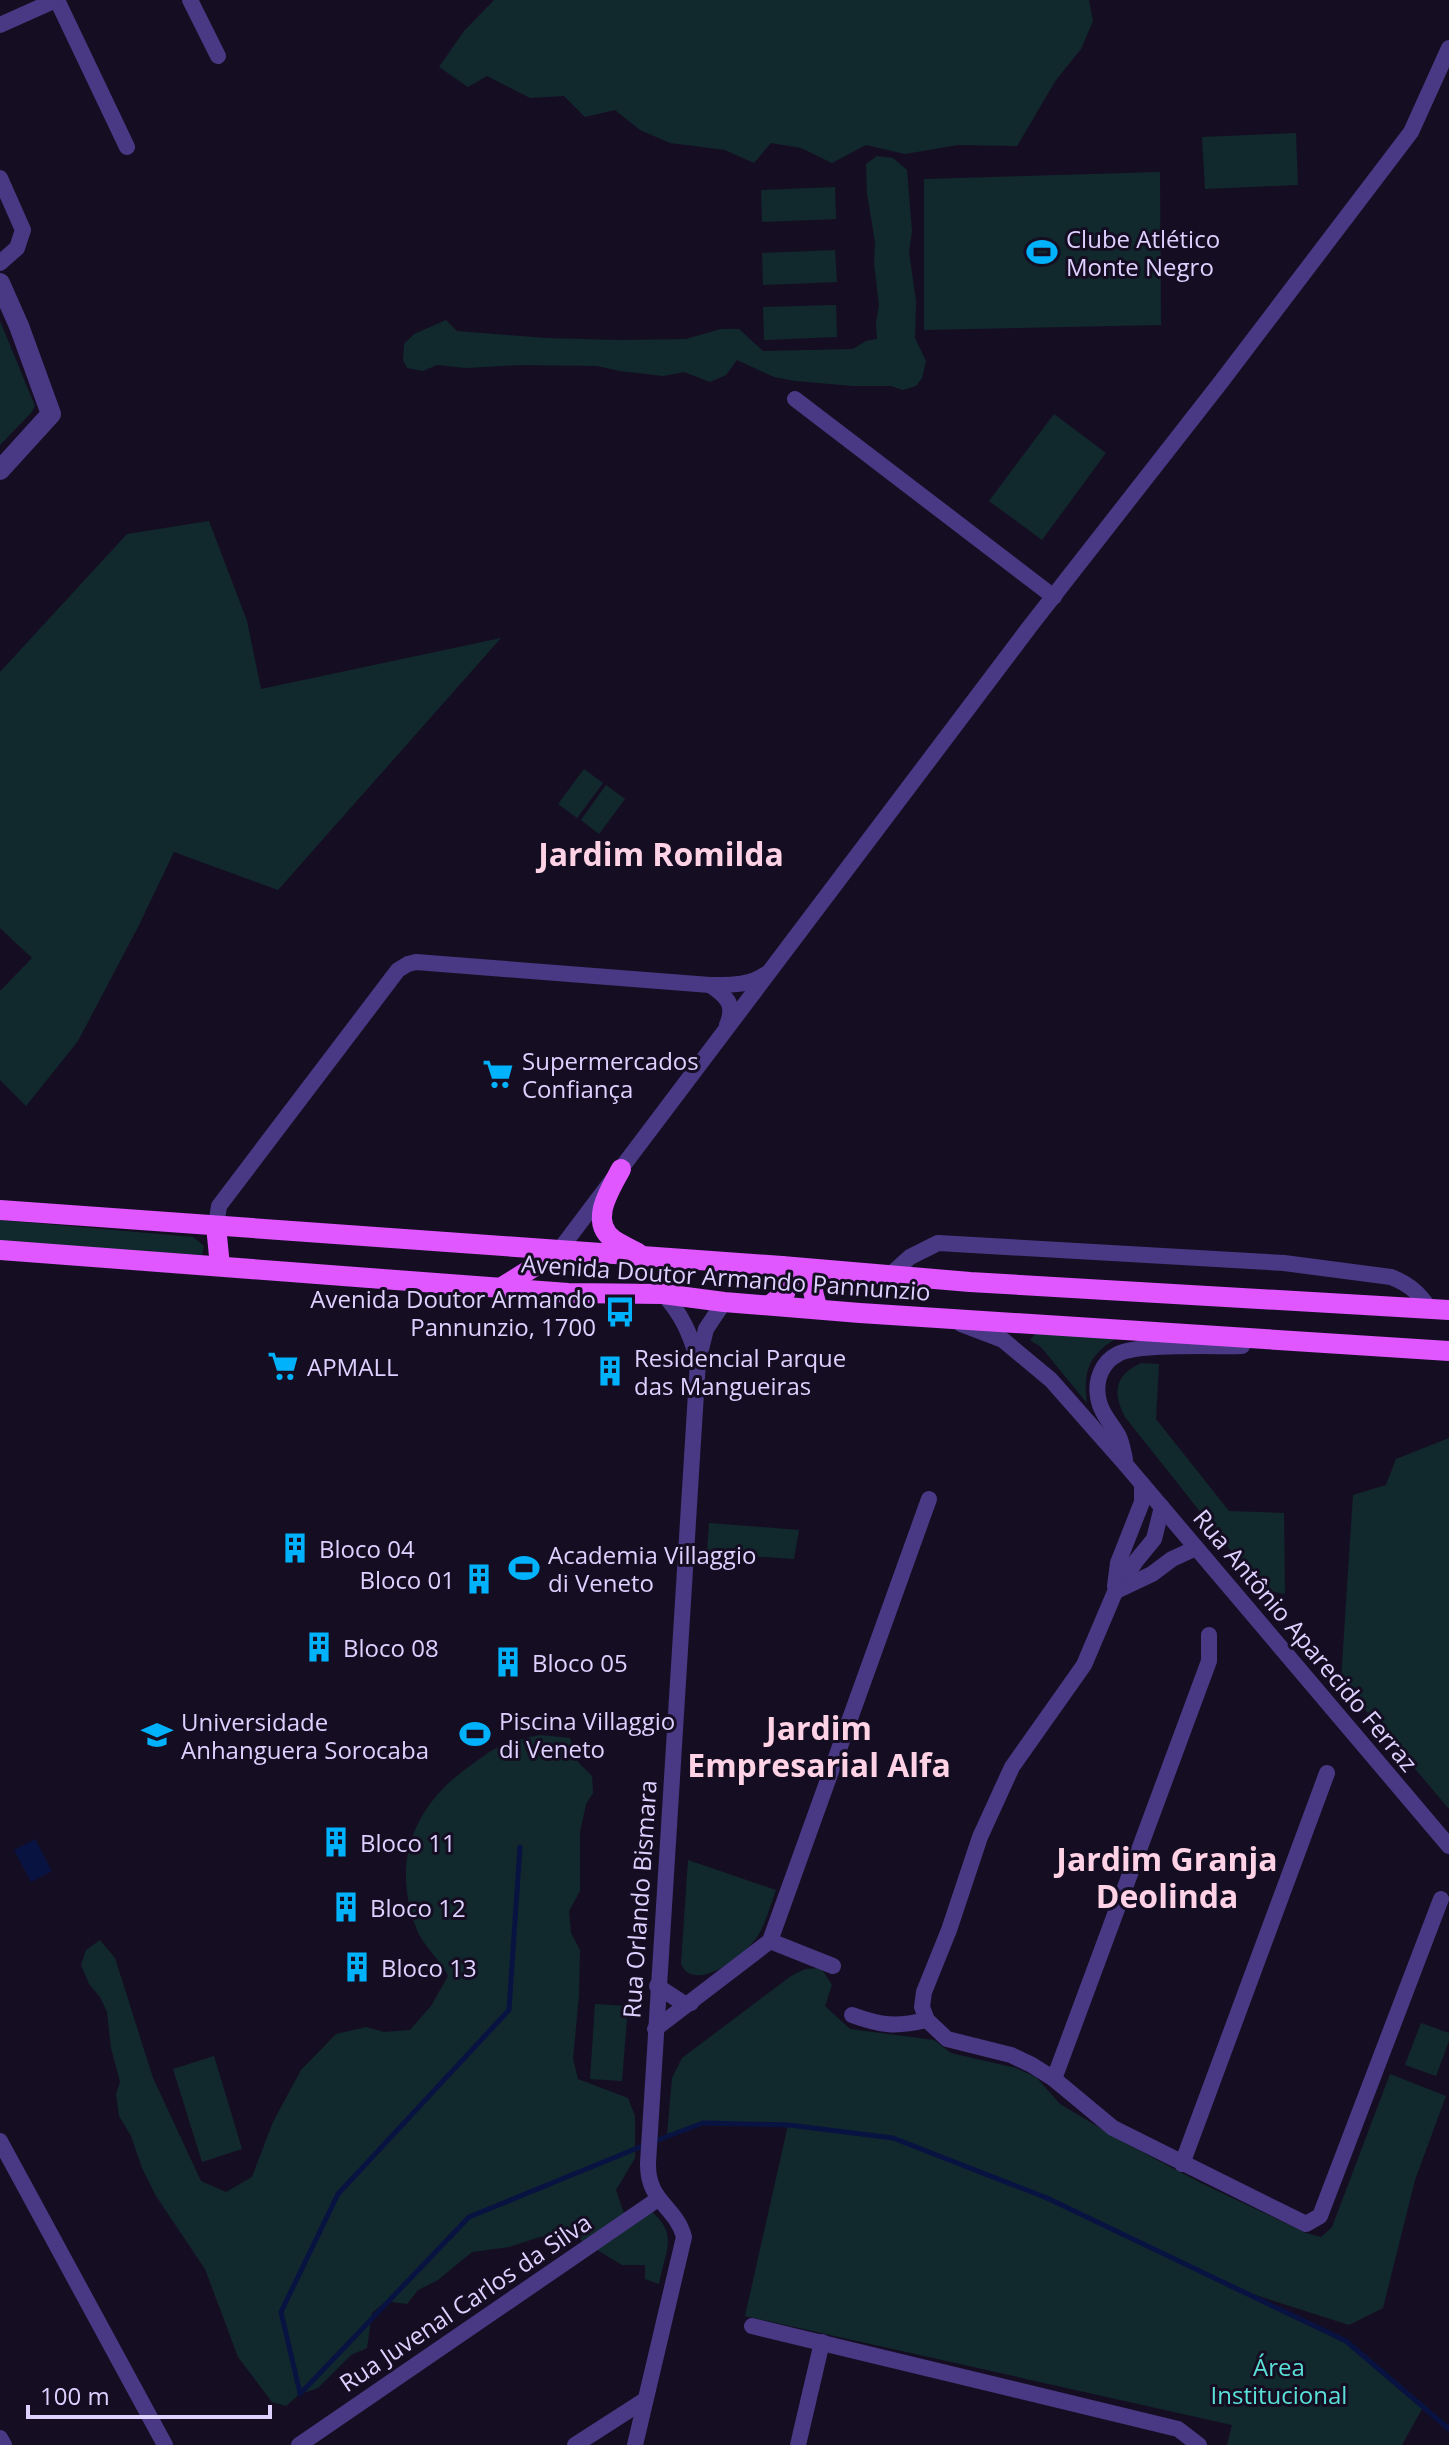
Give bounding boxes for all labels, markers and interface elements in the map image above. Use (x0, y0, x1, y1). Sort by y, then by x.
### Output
place label: Clube Atlético Monte Negro (1066, 222, 1220, 283)
sports icon: Clube Atlético Monte Negro (1025, 235, 1059, 269)
district label: Jardim Romilda (535, 832, 784, 875)
place label: Supermercados Confiança (522, 1044, 699, 1105)
supermarket icon: Supermercados Confiança (481, 1057, 515, 1091)
street label: Avenida Doutor Armando Pannunzio (520, 1246, 932, 1308)
place label: Avenida Doutor Armando Pannunzio, 1700 (310, 1282, 596, 1343)
bus stop icon: Avenida Doutor Armando Pannunzio, 1700 (603, 1295, 637, 1329)
place label: Residencial Parque das Mangueiras (634, 1341, 846, 1402)
supermarket icon: APMALL (266, 1349, 300, 1383)
place label: APMALL (307, 1350, 398, 1383)
building icon: Residencial Parque das Mangueiras (593, 1354, 627, 1388)
street label: Rua Antônio Aparecido Ferraz (1186, 1502, 1426, 1778)
building icon: Bloco 04 (278, 1531, 312, 1565)
place label: Bloco 04 (319, 1532, 415, 1565)
place label: Academia Villaggio di Veneto (548, 1538, 756, 1599)
sports icon: Academia Villaggio di Veneto (507, 1551, 541, 1585)
building icon: Bloco 01 (462, 1562, 496, 1596)
place label: Bloco 01 (359, 1563, 455, 1596)
building icon: Bloco 08 (302, 1630, 336, 1664)
place label: Bloco 08 (343, 1631, 439, 1664)
building icon: Bloco 05 (491, 1645, 525, 1679)
place label: Bloco 05 (532, 1646, 628, 1679)
place label: Piscina Villaggio di Veneto (499, 1704, 675, 1765)
place label: Universidade Anhanguera Sorocaba (181, 1705, 429, 1766)
district label: Jardim Empresarial Alfa (687, 1706, 951, 1786)
sports icon: Piscina Villaggio di Veneto (458, 1717, 492, 1751)
school or university icon: Universidade Anhanguera Sorocaba (140, 1718, 174, 1752)
street label: Rua Orlando Bismara (614, 1779, 664, 2019)
building icon: Bloco 11 (319, 1825, 353, 1859)
place label: Bloco 11 (360, 1826, 456, 1859)
district label: Jardim Granja Deolinda (1053, 1837, 1278, 1917)
building icon: Bloco 12 (329, 1890, 363, 1924)
place label: Bloco 12 (370, 1891, 466, 1924)
building icon: Bloco 13 (340, 1950, 374, 1984)
place label: Bloco 13 (381, 1951, 477, 1984)
street label: Rua Juvenal Carlos da Silva (333, 2205, 597, 2399)
park label: Área Institucional (1211, 2350, 1347, 2411)
scale bar (28, 2369, 270, 2419)
text: 100 m (40, 2379, 110, 2412)

